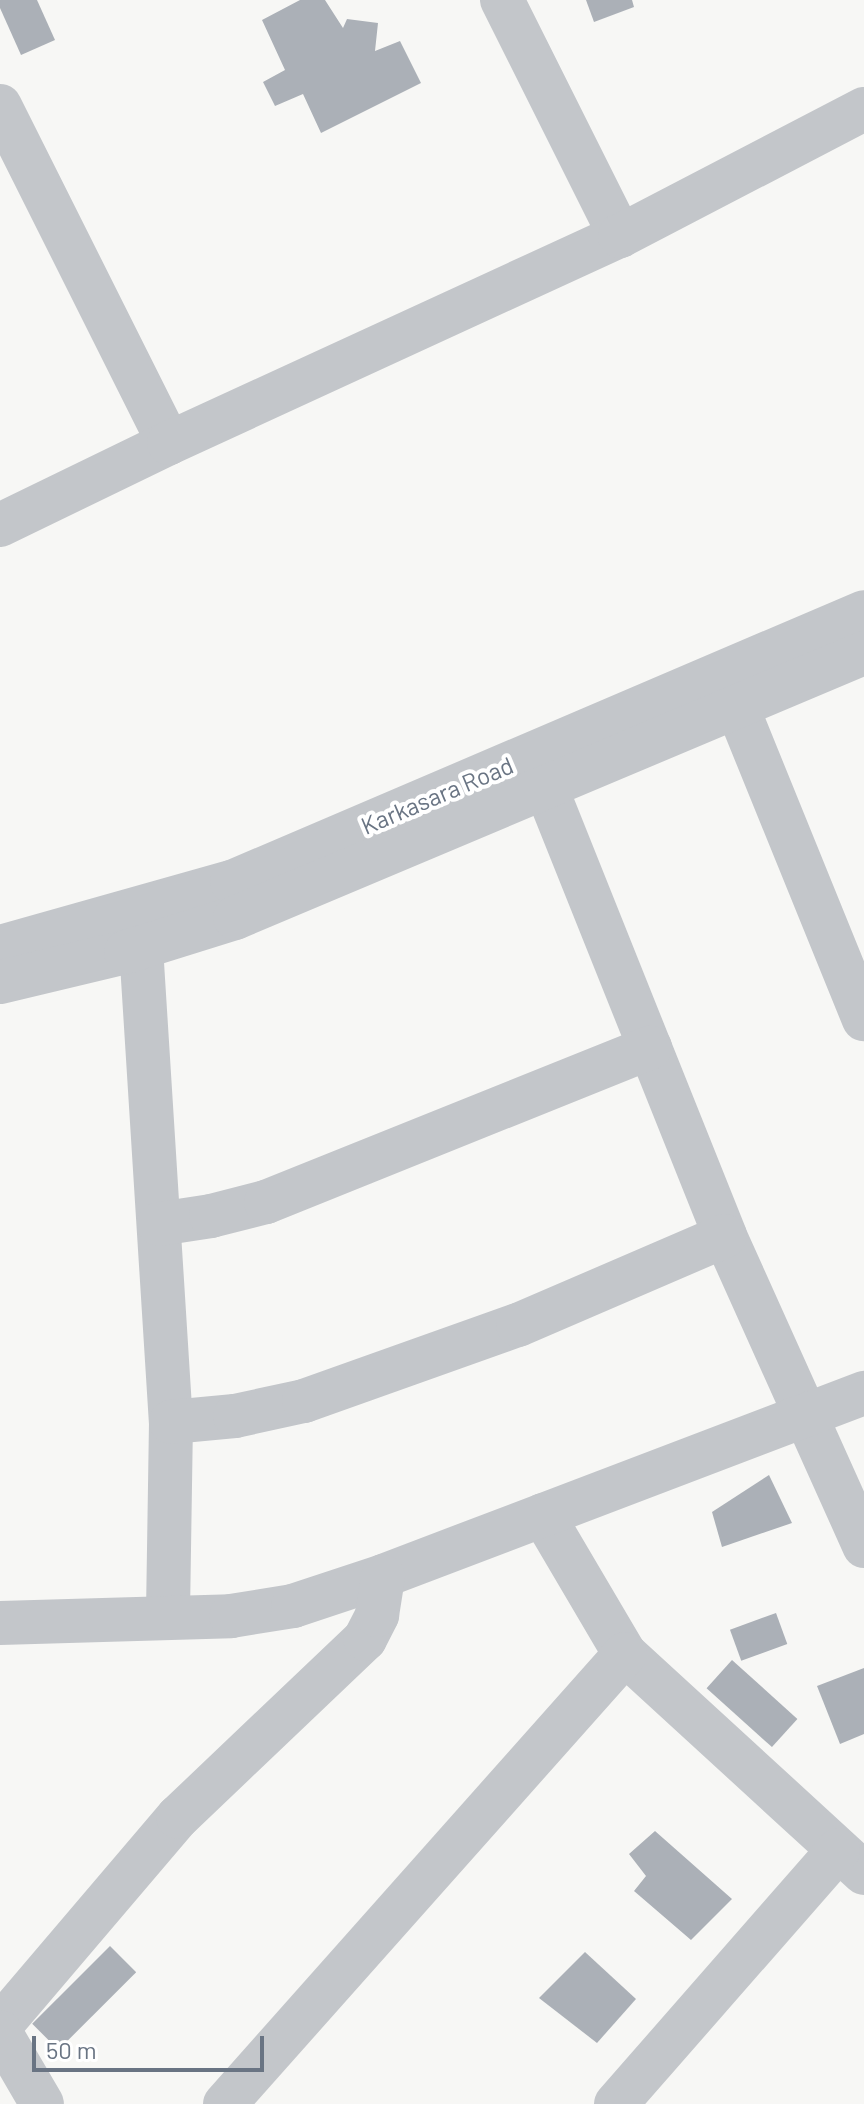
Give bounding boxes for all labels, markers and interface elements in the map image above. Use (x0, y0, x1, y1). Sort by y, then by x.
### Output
street label: Karkasara Road (357, 750, 517, 840)
scale bar (36, 2020, 268, 2070)
text: 50 m (46, 2035, 97, 2064)

